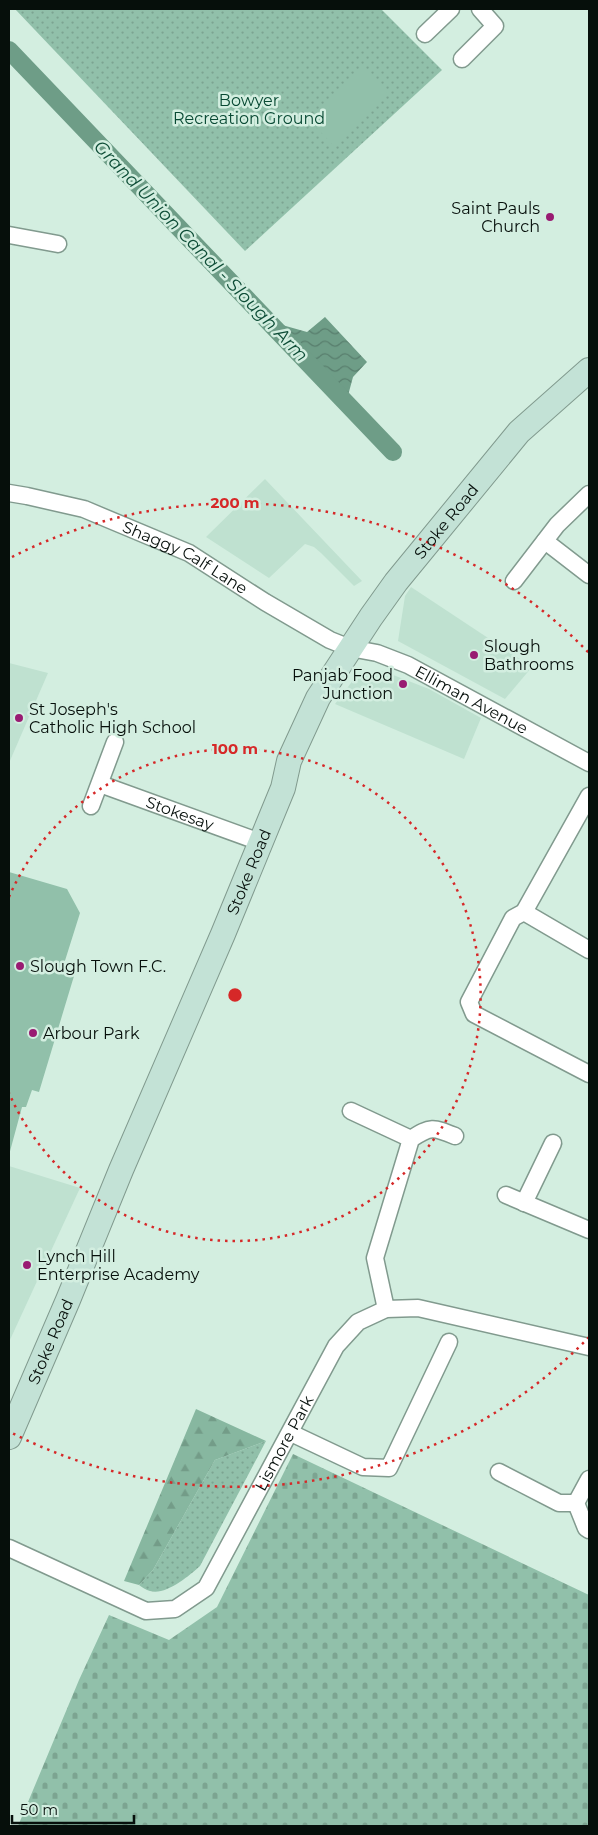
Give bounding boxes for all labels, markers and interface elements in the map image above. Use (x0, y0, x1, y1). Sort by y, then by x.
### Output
park label: Bowyer Recreation Ground (173, 91, 325, 128)
water label: Grand Union Canal - Slough Arm (89, 136, 313, 366)
place label: Saint Pauls Church (451, 199, 540, 236)
marker: Saint Pauls Church (544, 211, 556, 223)
street label: Stoke Road (410, 480, 482, 563)
text: 200 m (210, 493, 260, 512)
street label: Shaggy Calf Lane (120, 517, 251, 598)
place label: Slough Bathrooms (484, 637, 574, 674)
marker: Slough Bathrooms (468, 649, 480, 661)
street label: Elliman Avenue (412, 662, 531, 738)
place label: Panjab Food Junction (292, 666, 393, 703)
marker: Panjab Food Junction (397, 678, 409, 690)
place label: St Joseph's Catholic High School (29, 700, 196, 737)
marker: St Joseph's Catholic High School (13, 712, 25, 724)
text: 100 m (212, 739, 258, 758)
street label: Stokesay (143, 792, 216, 835)
street label: Stoke Road (223, 826, 275, 918)
place label: Slough Town F.C. (30, 957, 166, 976)
marker: Slough Town F.C. (14, 960, 26, 972)
centre of rings (226, 986, 244, 1004)
place label: Arbour Park (43, 1024, 140, 1043)
marker: Arbour Park (27, 1027, 39, 1039)
place label: Lynch Hill Enterprise Academy (37, 1247, 200, 1284)
marker: Lynch Hill Enterprise Academy (21, 1259, 33, 1271)
street label: Stoke Road (24, 1296, 77, 1387)
street label: Lismore Park (251, 1392, 318, 1494)
scale bar (12, 1792, 135, 1824)
text: 50 m (20, 1800, 58, 1819)

